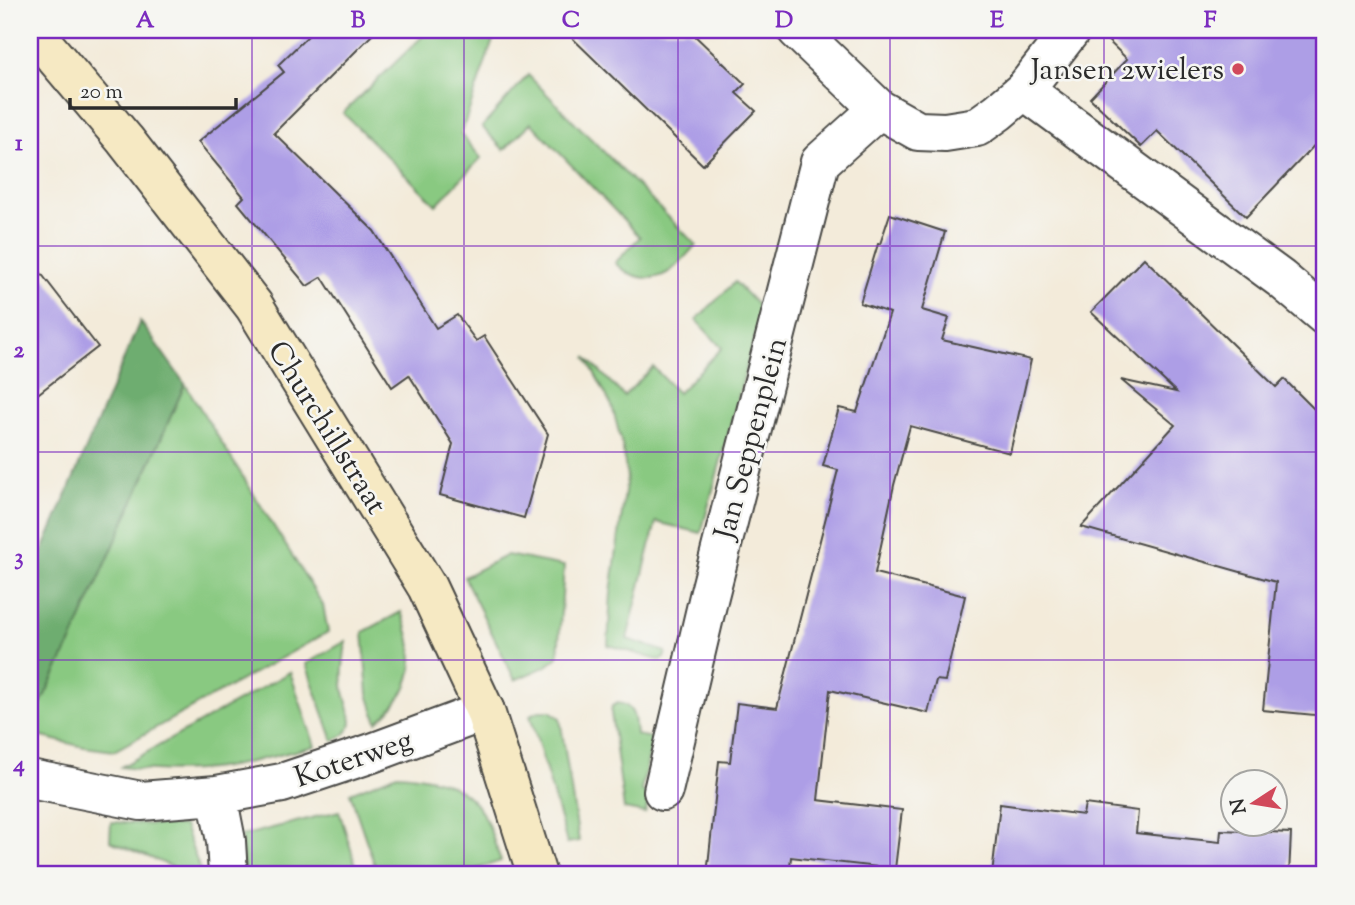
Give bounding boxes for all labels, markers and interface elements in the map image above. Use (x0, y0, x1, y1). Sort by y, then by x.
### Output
text: A (136, 5, 155, 38)
text: B (351, 5, 366, 38)
text: C (562, 5, 580, 38)
text: D (775, 5, 793, 38)
text: E (990, 5, 1004, 38)
text: F (1204, 5, 1217, 38)
place label: Jansen 2wielers (1029, 50, 1224, 93)
marker: Jansen 2wielers (1230, 61, 1246, 77)
scale bar (70, 66, 236, 110)
text: 20 m (80, 78, 123, 108)
text: 1 (15, 128, 23, 161)
street label: Churchillstraat (255, 333, 396, 523)
street label: Jan Seppenplein (704, 333, 800, 546)
text: 2 (14, 335, 25, 368)
text: 3 (14, 542, 24, 575)
street label: Koterweg (289, 720, 419, 801)
text: 4 (12, 749, 25, 782)
north arrow (1218, 768, 1288, 838)
text: N (1225, 796, 1255, 816)

